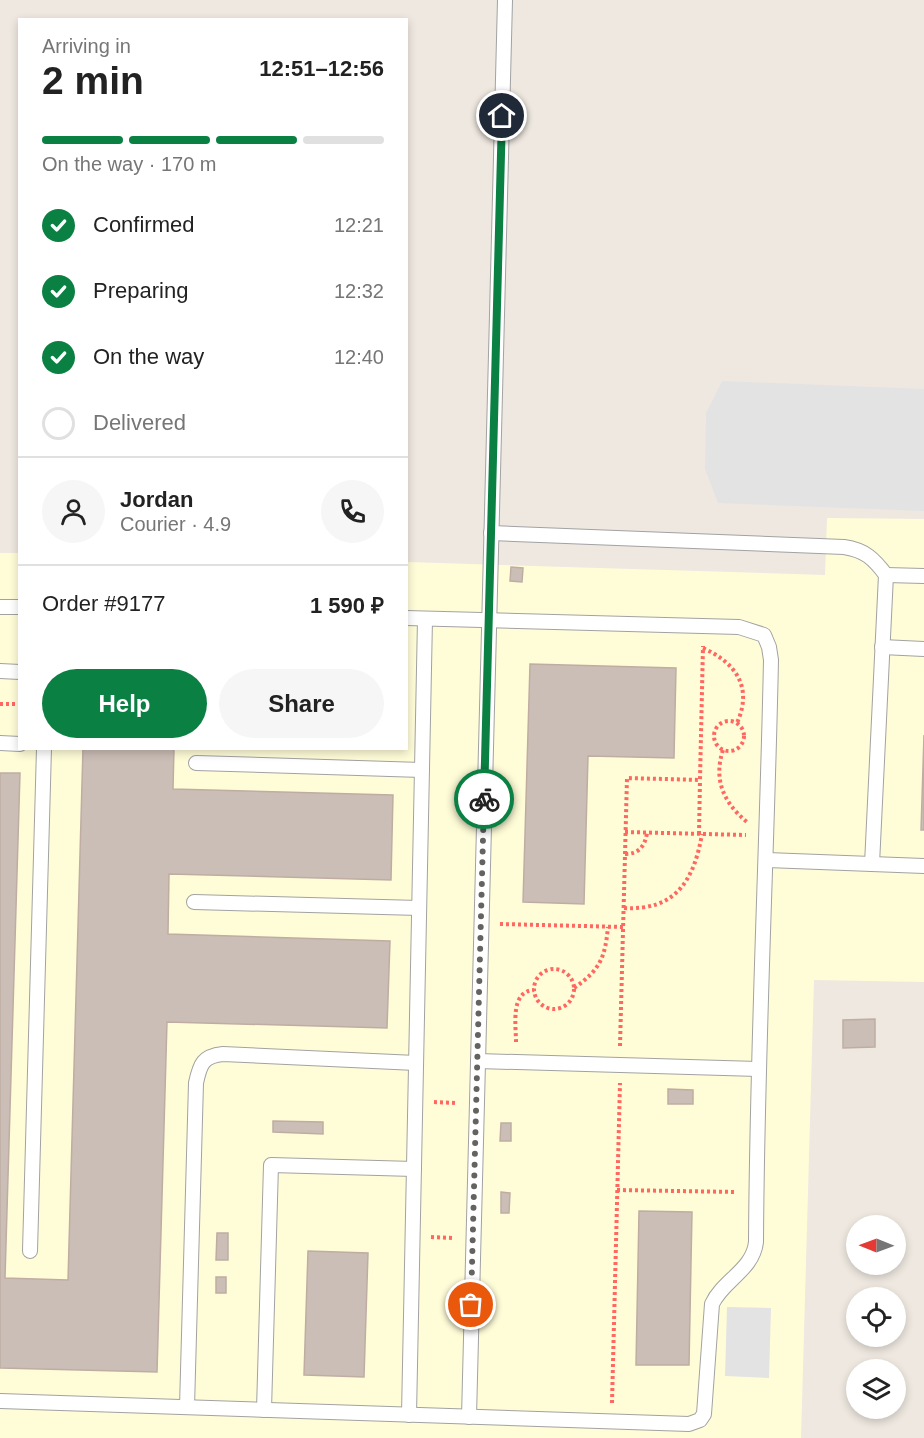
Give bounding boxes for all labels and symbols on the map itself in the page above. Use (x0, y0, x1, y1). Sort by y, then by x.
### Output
pin (476, 90, 527, 141)
courier (454, 769, 514, 829)
north arrow (846, 1215, 906, 1275)
pin (445, 1279, 496, 1330)

